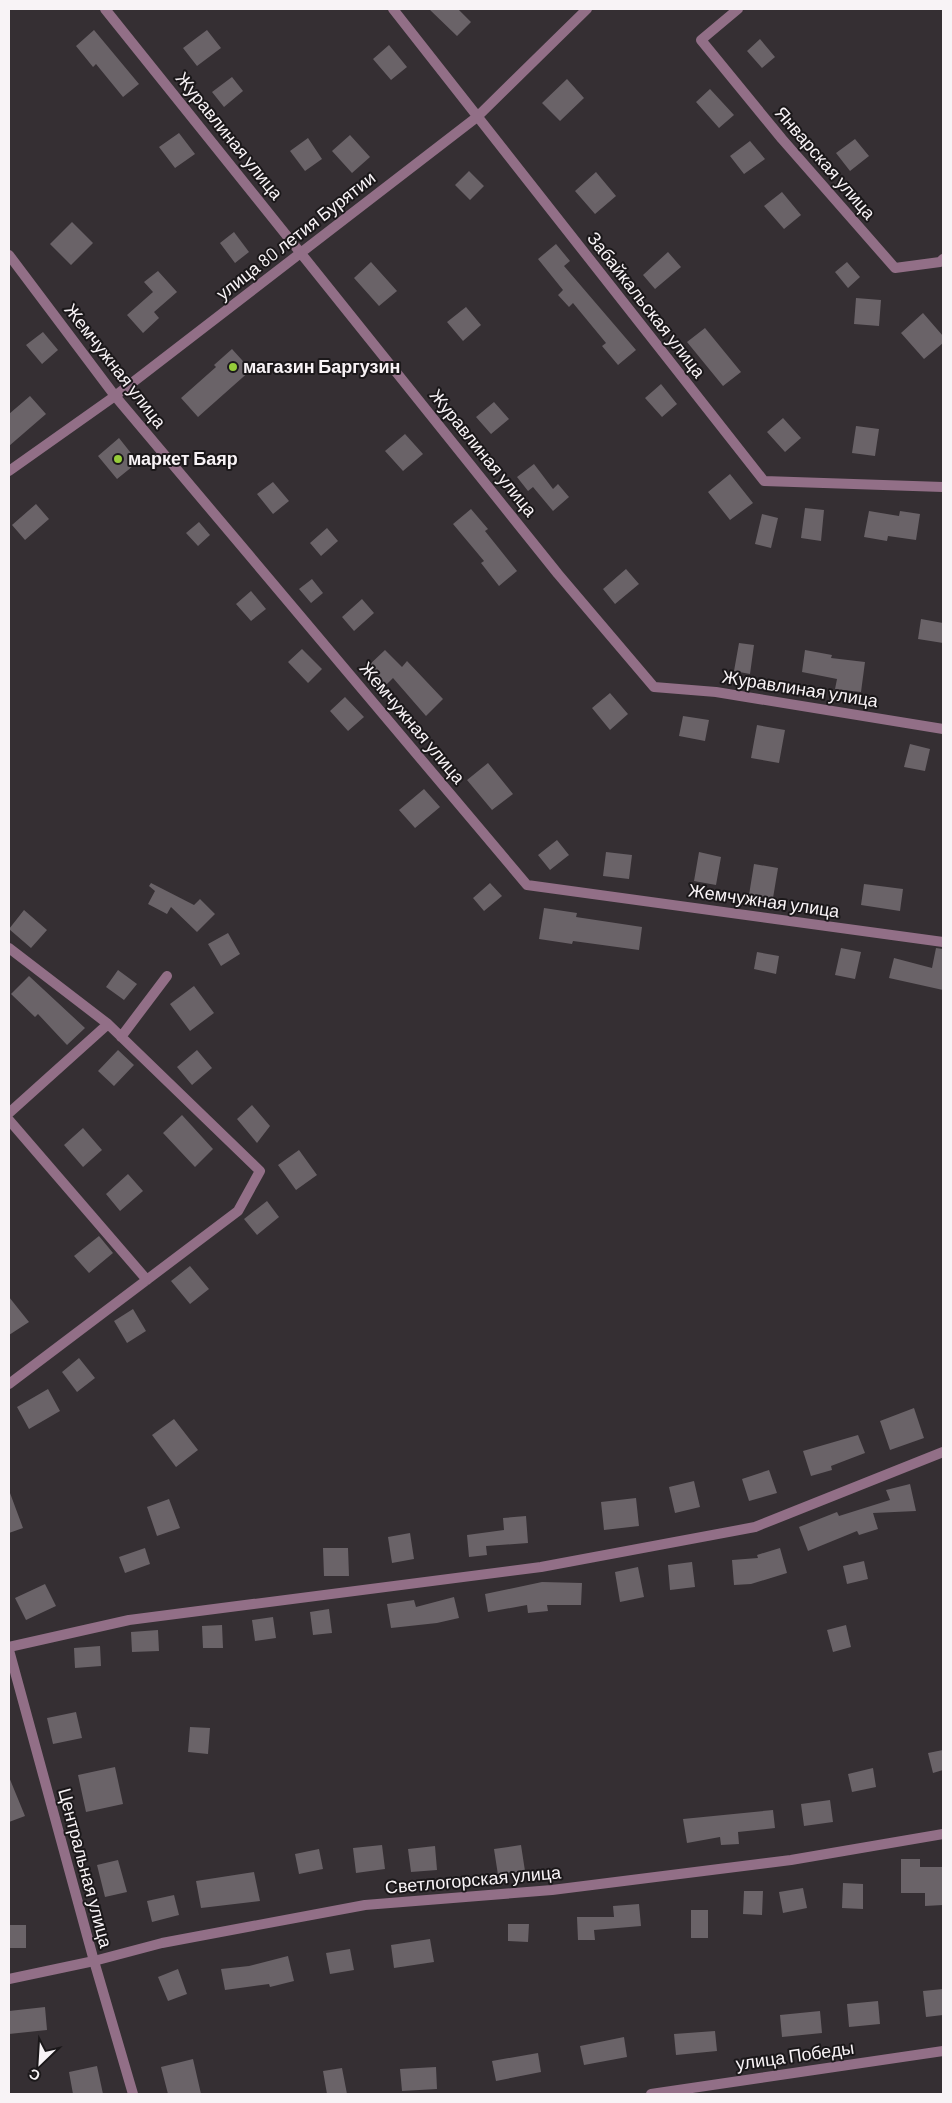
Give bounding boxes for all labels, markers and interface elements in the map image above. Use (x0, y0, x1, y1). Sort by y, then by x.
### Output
street label: Журавлиная улица (172, 67, 289, 204)
street label: Январская улица (771, 101, 881, 224)
street label: улица 80 летия Бурятии (211, 166, 379, 304)
street label: Забайкальская улица (583, 227, 711, 383)
street label: Жемчужная улица (60, 299, 172, 433)
place label: магазин Баргузин (243, 355, 400, 377)
marker: магазин Баргузин (227, 361, 239, 373)
street label: Журавлиная улица (426, 384, 543, 521)
place label: маркет Баяр (128, 447, 238, 469)
marker: маркет Баяр (112, 453, 124, 465)
street label: Жемчужная улица (355, 657, 471, 788)
street label: Журавлиная улица (721, 665, 881, 711)
street label: Жемчужная улица (687, 879, 842, 922)
street label: Центральная улица (54, 1786, 118, 1951)
street label: Светлогорская улица (384, 1860, 563, 1898)
street label: улица Победы (734, 2036, 855, 2074)
north arrow (15, 2038, 65, 2088)
text: С (26, 2065, 42, 2085)

